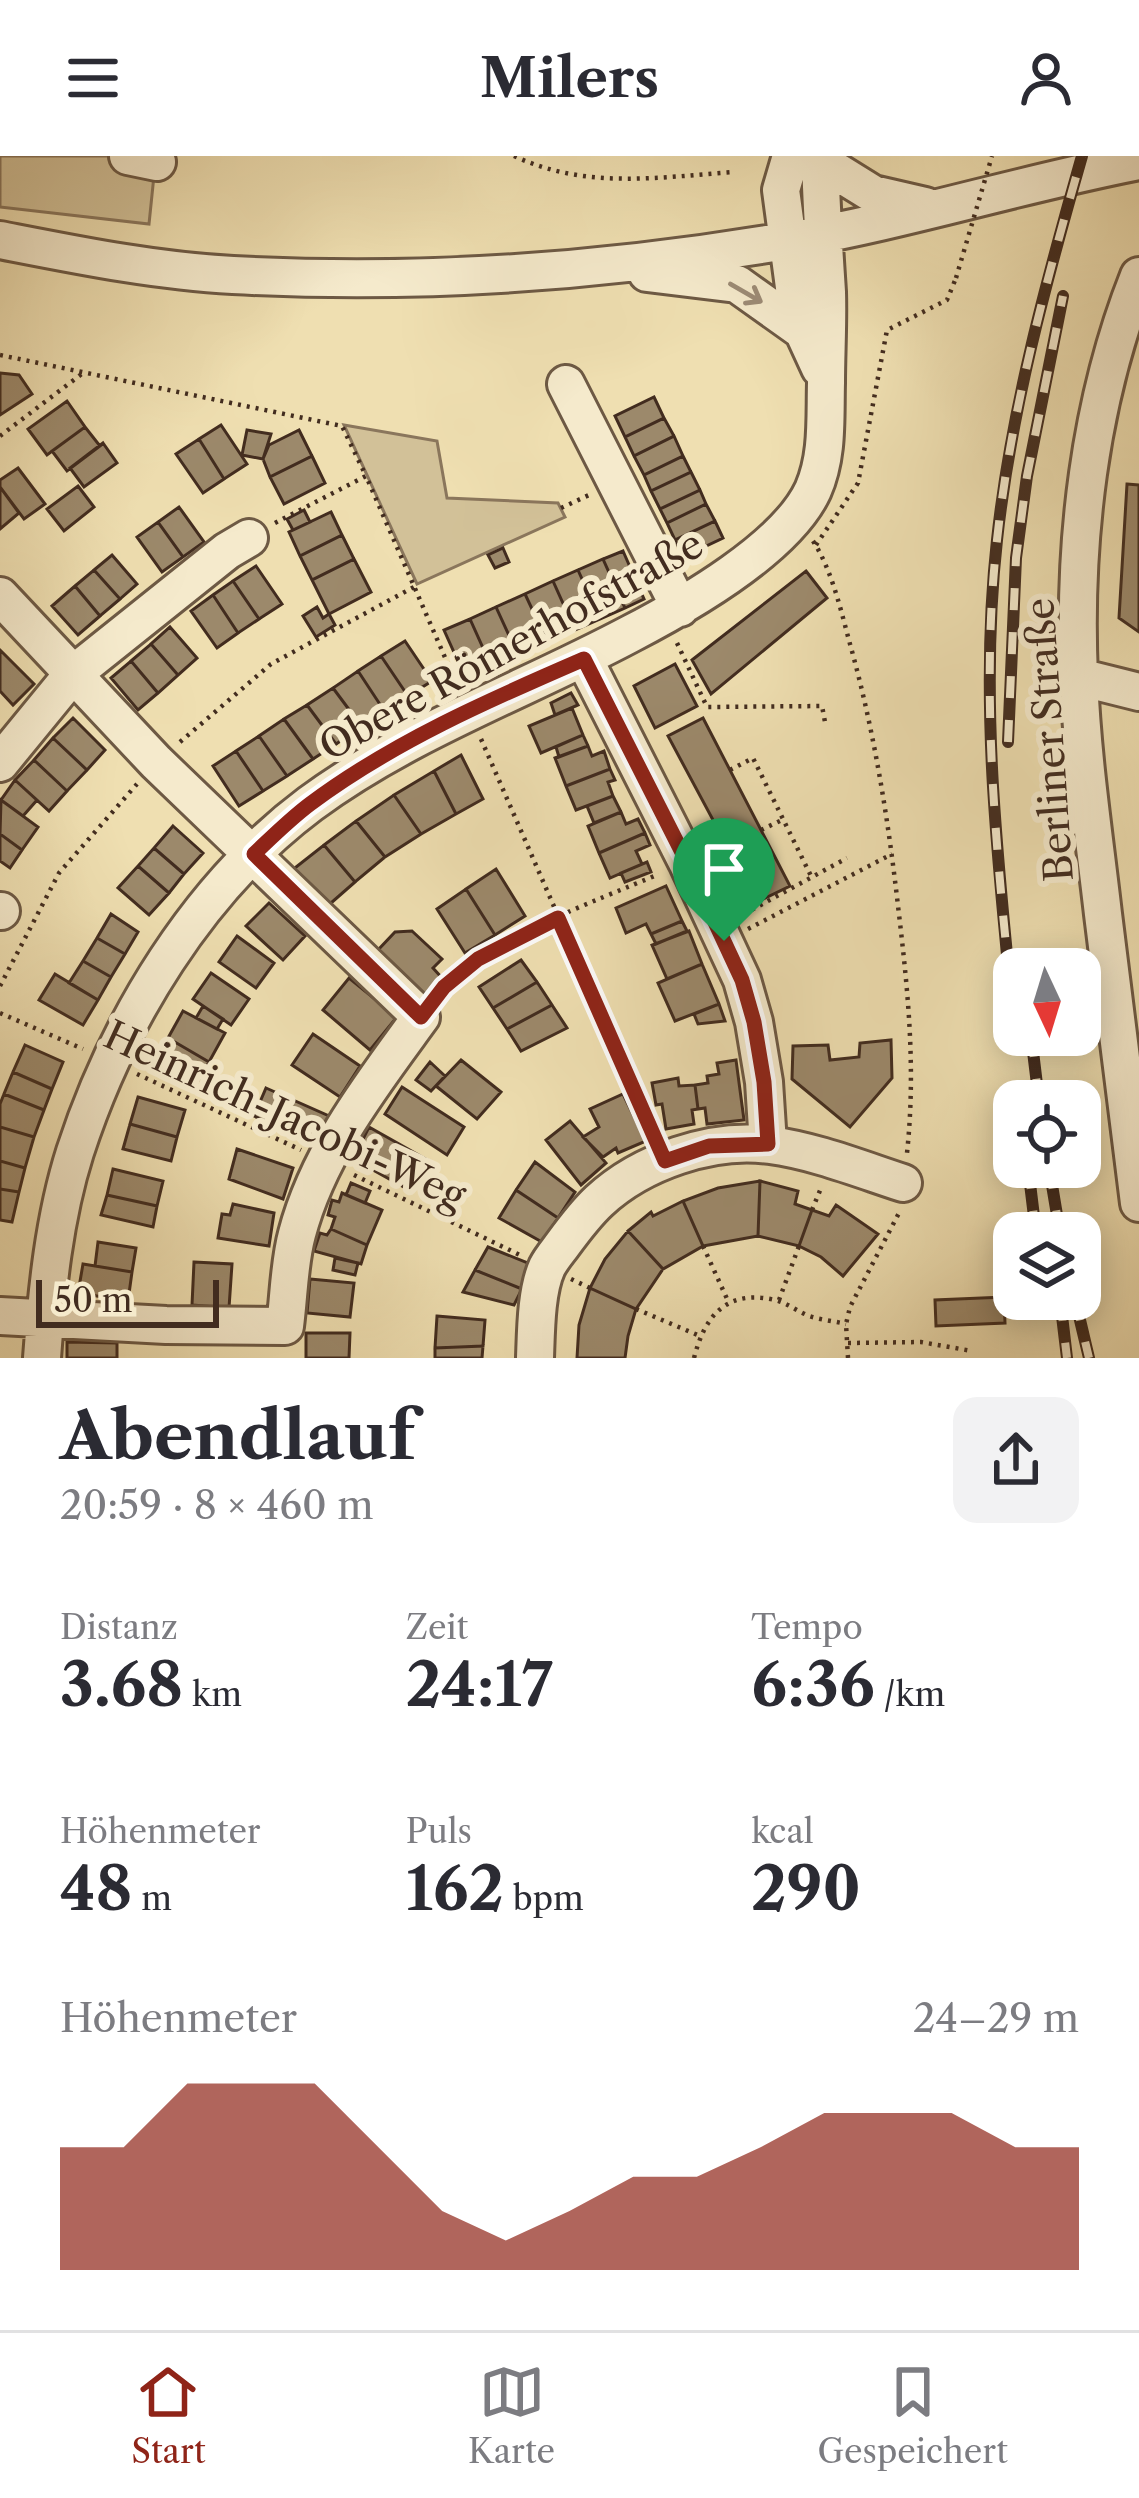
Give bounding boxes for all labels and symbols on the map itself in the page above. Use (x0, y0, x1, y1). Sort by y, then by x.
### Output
one-way arrow (728, 281, 762, 305)
street label: Obere Römerhofstraße (311, 520, 711, 770)
street label: Berliner Straße (1015, 597, 1083, 883)
pin (673, 818, 775, 941)
north arrow (993, 948, 1101, 1056)
street label: Heinrich-Jacobi-Weg (97, 1010, 474, 1220)
scale bar (36, 1274, 219, 1327)

